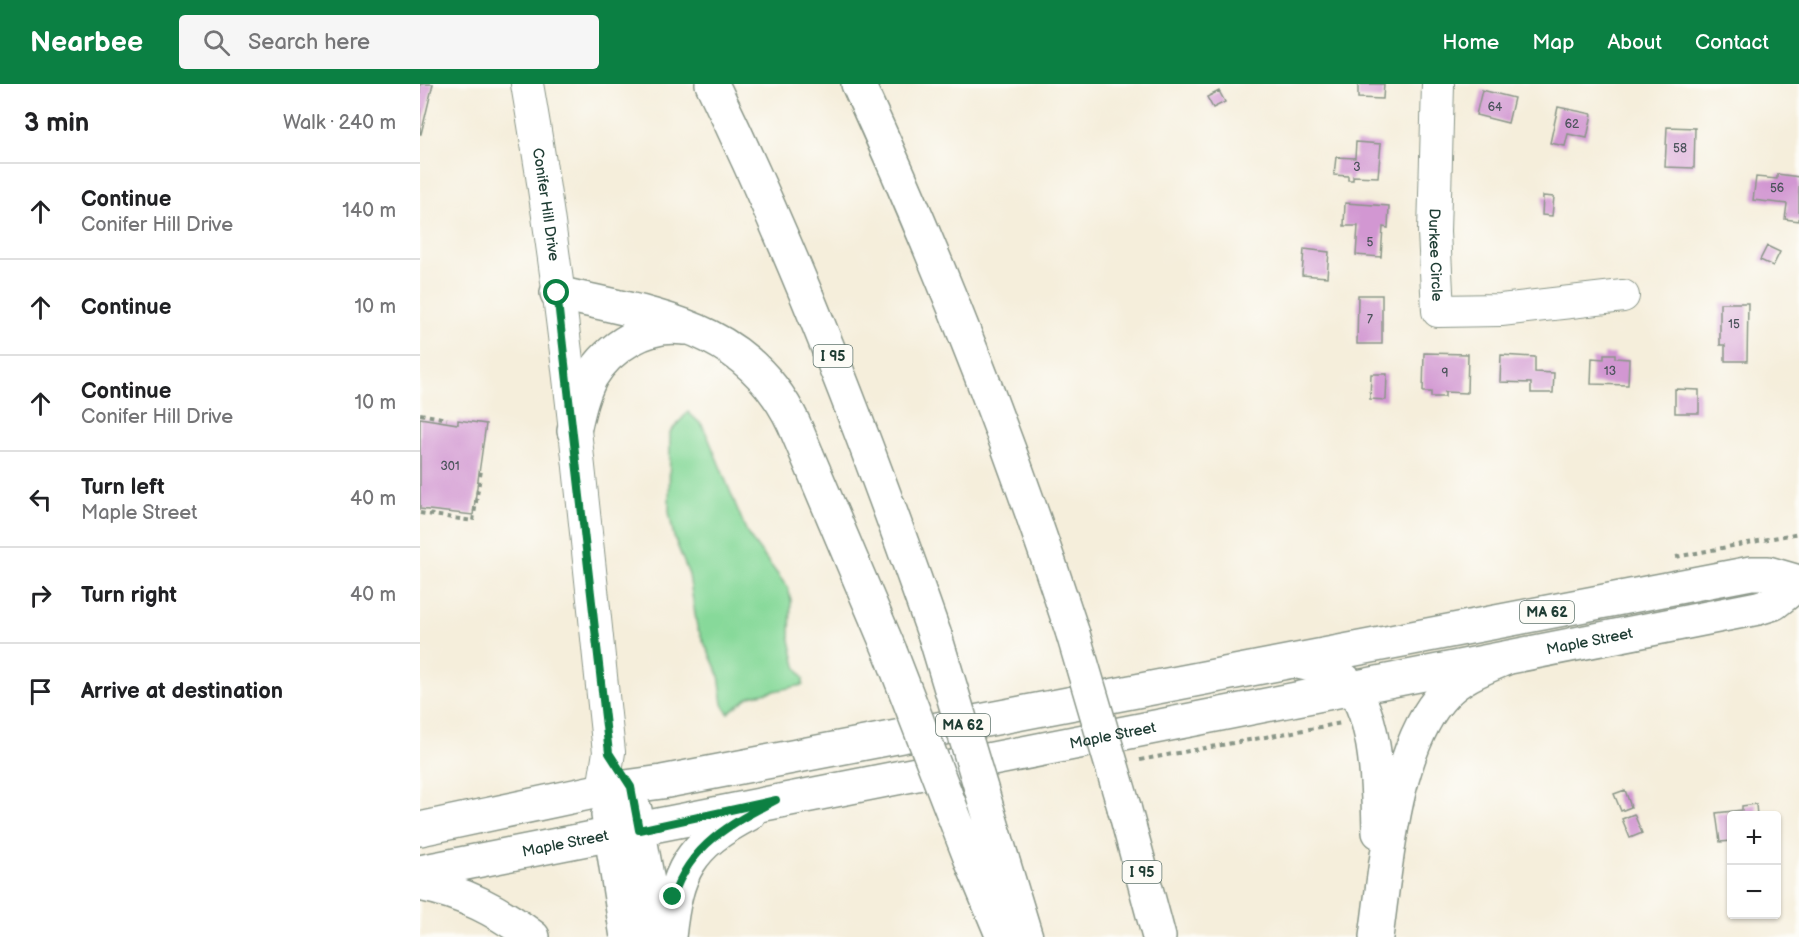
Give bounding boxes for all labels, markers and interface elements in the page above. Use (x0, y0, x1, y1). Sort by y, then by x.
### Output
search box (179, 15, 599, 69)
text: Nearbee (30, 26, 143, 59)
icon: search (200, 26, 233, 59)
text: Search here (248, 29, 370, 56)
text: Home (1442, 30, 1499, 55)
text: Map (1532, 30, 1574, 55)
text: About (1607, 30, 1662, 55)
text: Contact (1695, 30, 1769, 55)
house number: 64 (1488, 100, 1503, 115)
text: 3 min (24, 108, 89, 139)
text: Walk · 240 m (283, 111, 396, 135)
house number: 62 (1565, 117, 1579, 132)
house number: 58 (1673, 141, 1687, 156)
street label: Conifer Hill Drive (528, 146, 564, 262)
house number: 3 (1353, 160, 1361, 175)
house number: 56 (1770, 181, 1784, 196)
text: Continue (81, 186, 171, 213)
icon: ahead (24, 195, 57, 228)
text: 140 m (342, 199, 396, 223)
street label: Durkee Circle (1424, 208, 1447, 302)
text: Conifer Hill Drive (81, 213, 233, 237)
house number: 5 (1367, 235, 1374, 250)
route start (543, 279, 569, 305)
icon: ahead (24, 291, 57, 324)
text: Continue (81, 294, 171, 321)
text: 10 m (355, 295, 396, 319)
house number: 7 (1367, 312, 1373, 327)
house number: 15 (1728, 317, 1740, 332)
road number: I 95 (814, 345, 852, 367)
house number: 13 (1604, 364, 1616, 379)
house number: 9 (1442, 366, 1449, 381)
text: Continue (81, 378, 171, 405)
icon: ahead (24, 387, 57, 420)
text: 10 m (355, 391, 396, 415)
text: Conifer Hill Drive (81, 405, 233, 429)
house number: 301 (440, 459, 460, 474)
text: Turn left (81, 474, 165, 501)
icon: left (24, 483, 57, 516)
text: 40 m (350, 487, 396, 511)
text: Maple Street (81, 501, 197, 525)
icon: right (24, 579, 57, 612)
text: Turn right (81, 582, 177, 609)
text: 40 m (350, 583, 396, 607)
road number: MA 62 (1520, 601, 1574, 623)
street label: Maple Street (1545, 623, 1635, 659)
icon: arrive (24, 675, 57, 708)
text: Arrive at destination (81, 678, 283, 705)
road number: MA 62 (936, 714, 990, 736)
street label: Maple Street (1068, 717, 1158, 753)
map controls (1727, 811, 1781, 919)
button: + (1727, 811, 1781, 865)
street label: Maple Street (521, 826, 610, 861)
road number: I 95 (1122, 861, 1162, 883)
button: − (1727, 865, 1781, 919)
route end (659, 883, 685, 909)

